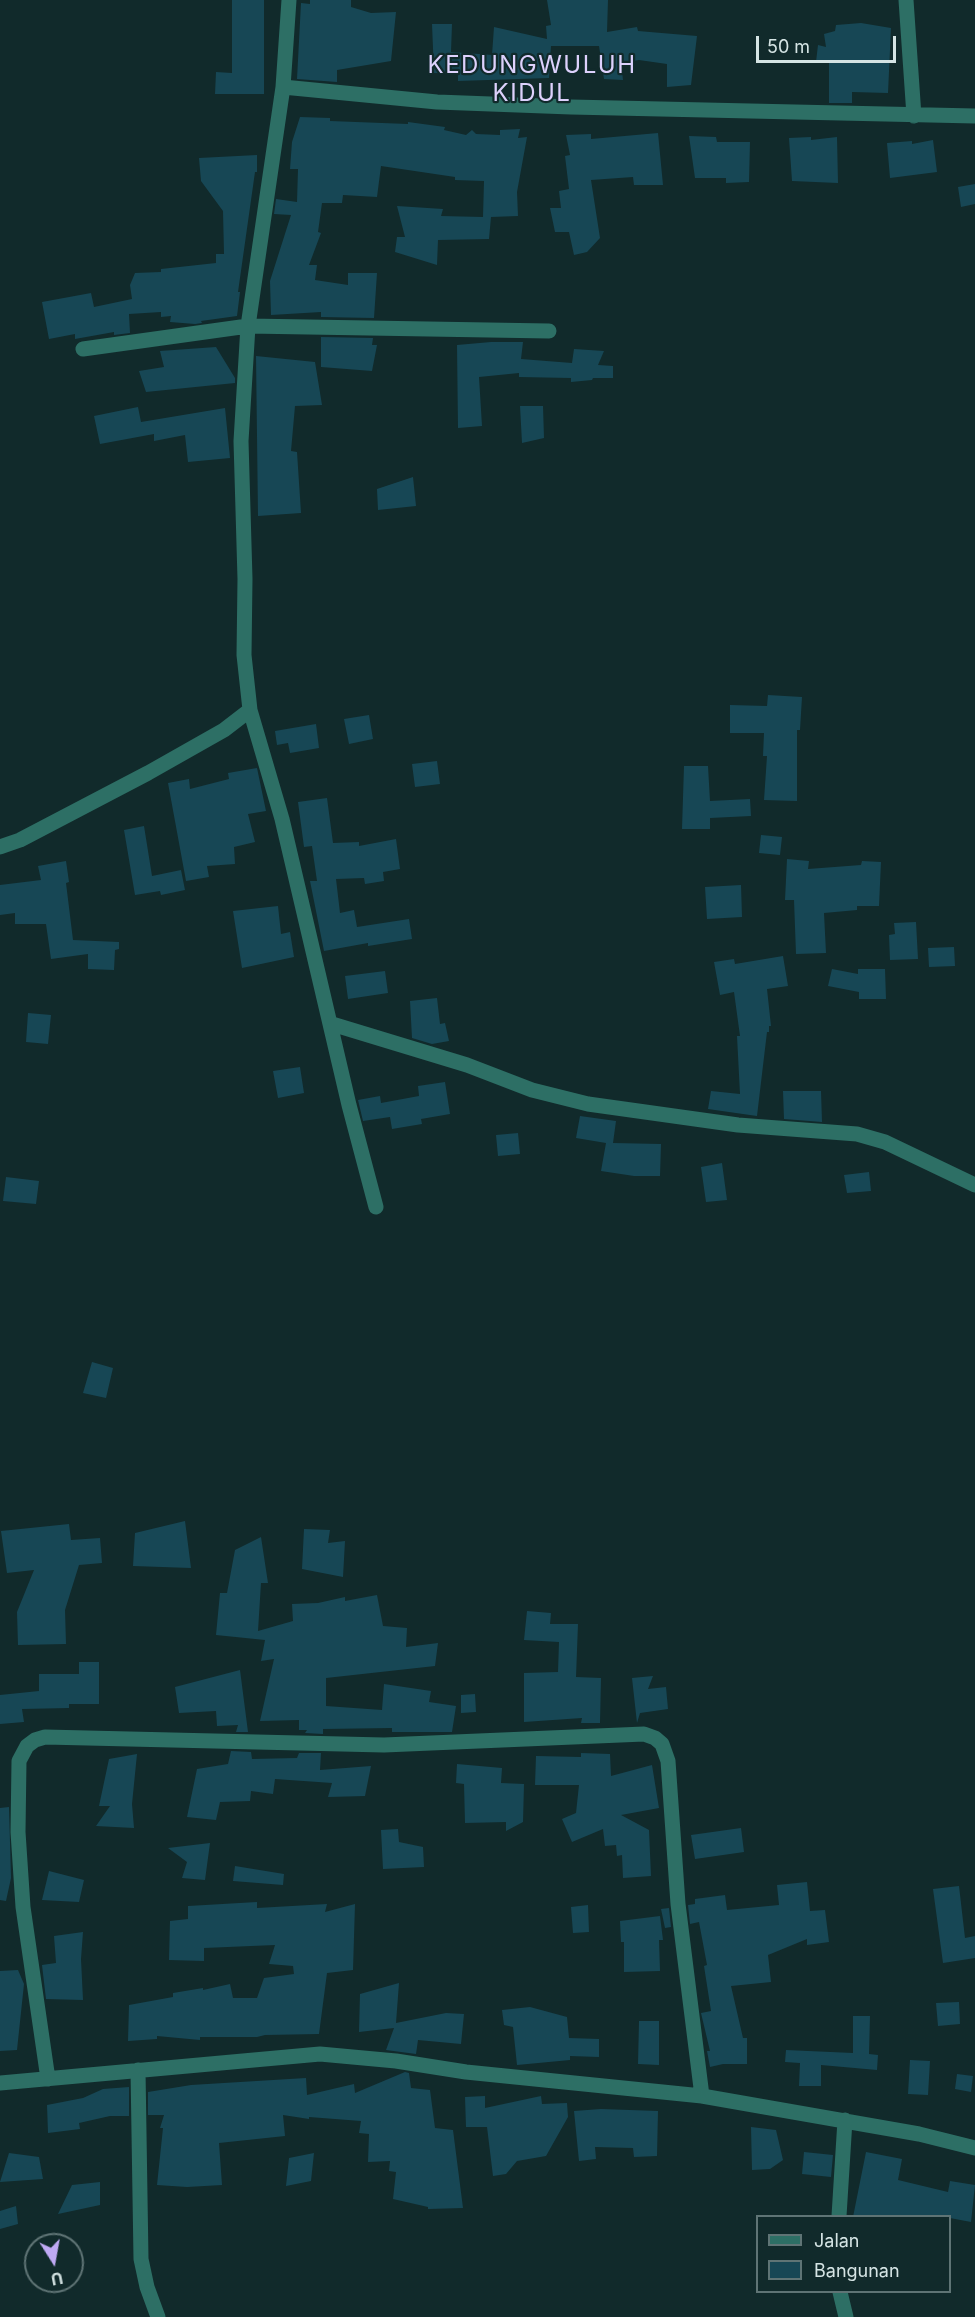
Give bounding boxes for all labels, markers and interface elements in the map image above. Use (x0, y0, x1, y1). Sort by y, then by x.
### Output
scale bar (759, 24, 898, 62)
text: 50 m (767, 36, 810, 57)
district label: KEDUNGWULUH KIDUL (428, 52, 636, 108)
legend (756, 2215, 951, 2293)
text: Jalan (814, 2230, 859, 2251)
north arrow (24, 2233, 84, 2293)
text: Bangunan (814, 2260, 900, 2281)
text: U (49, 2268, 65, 2290)

